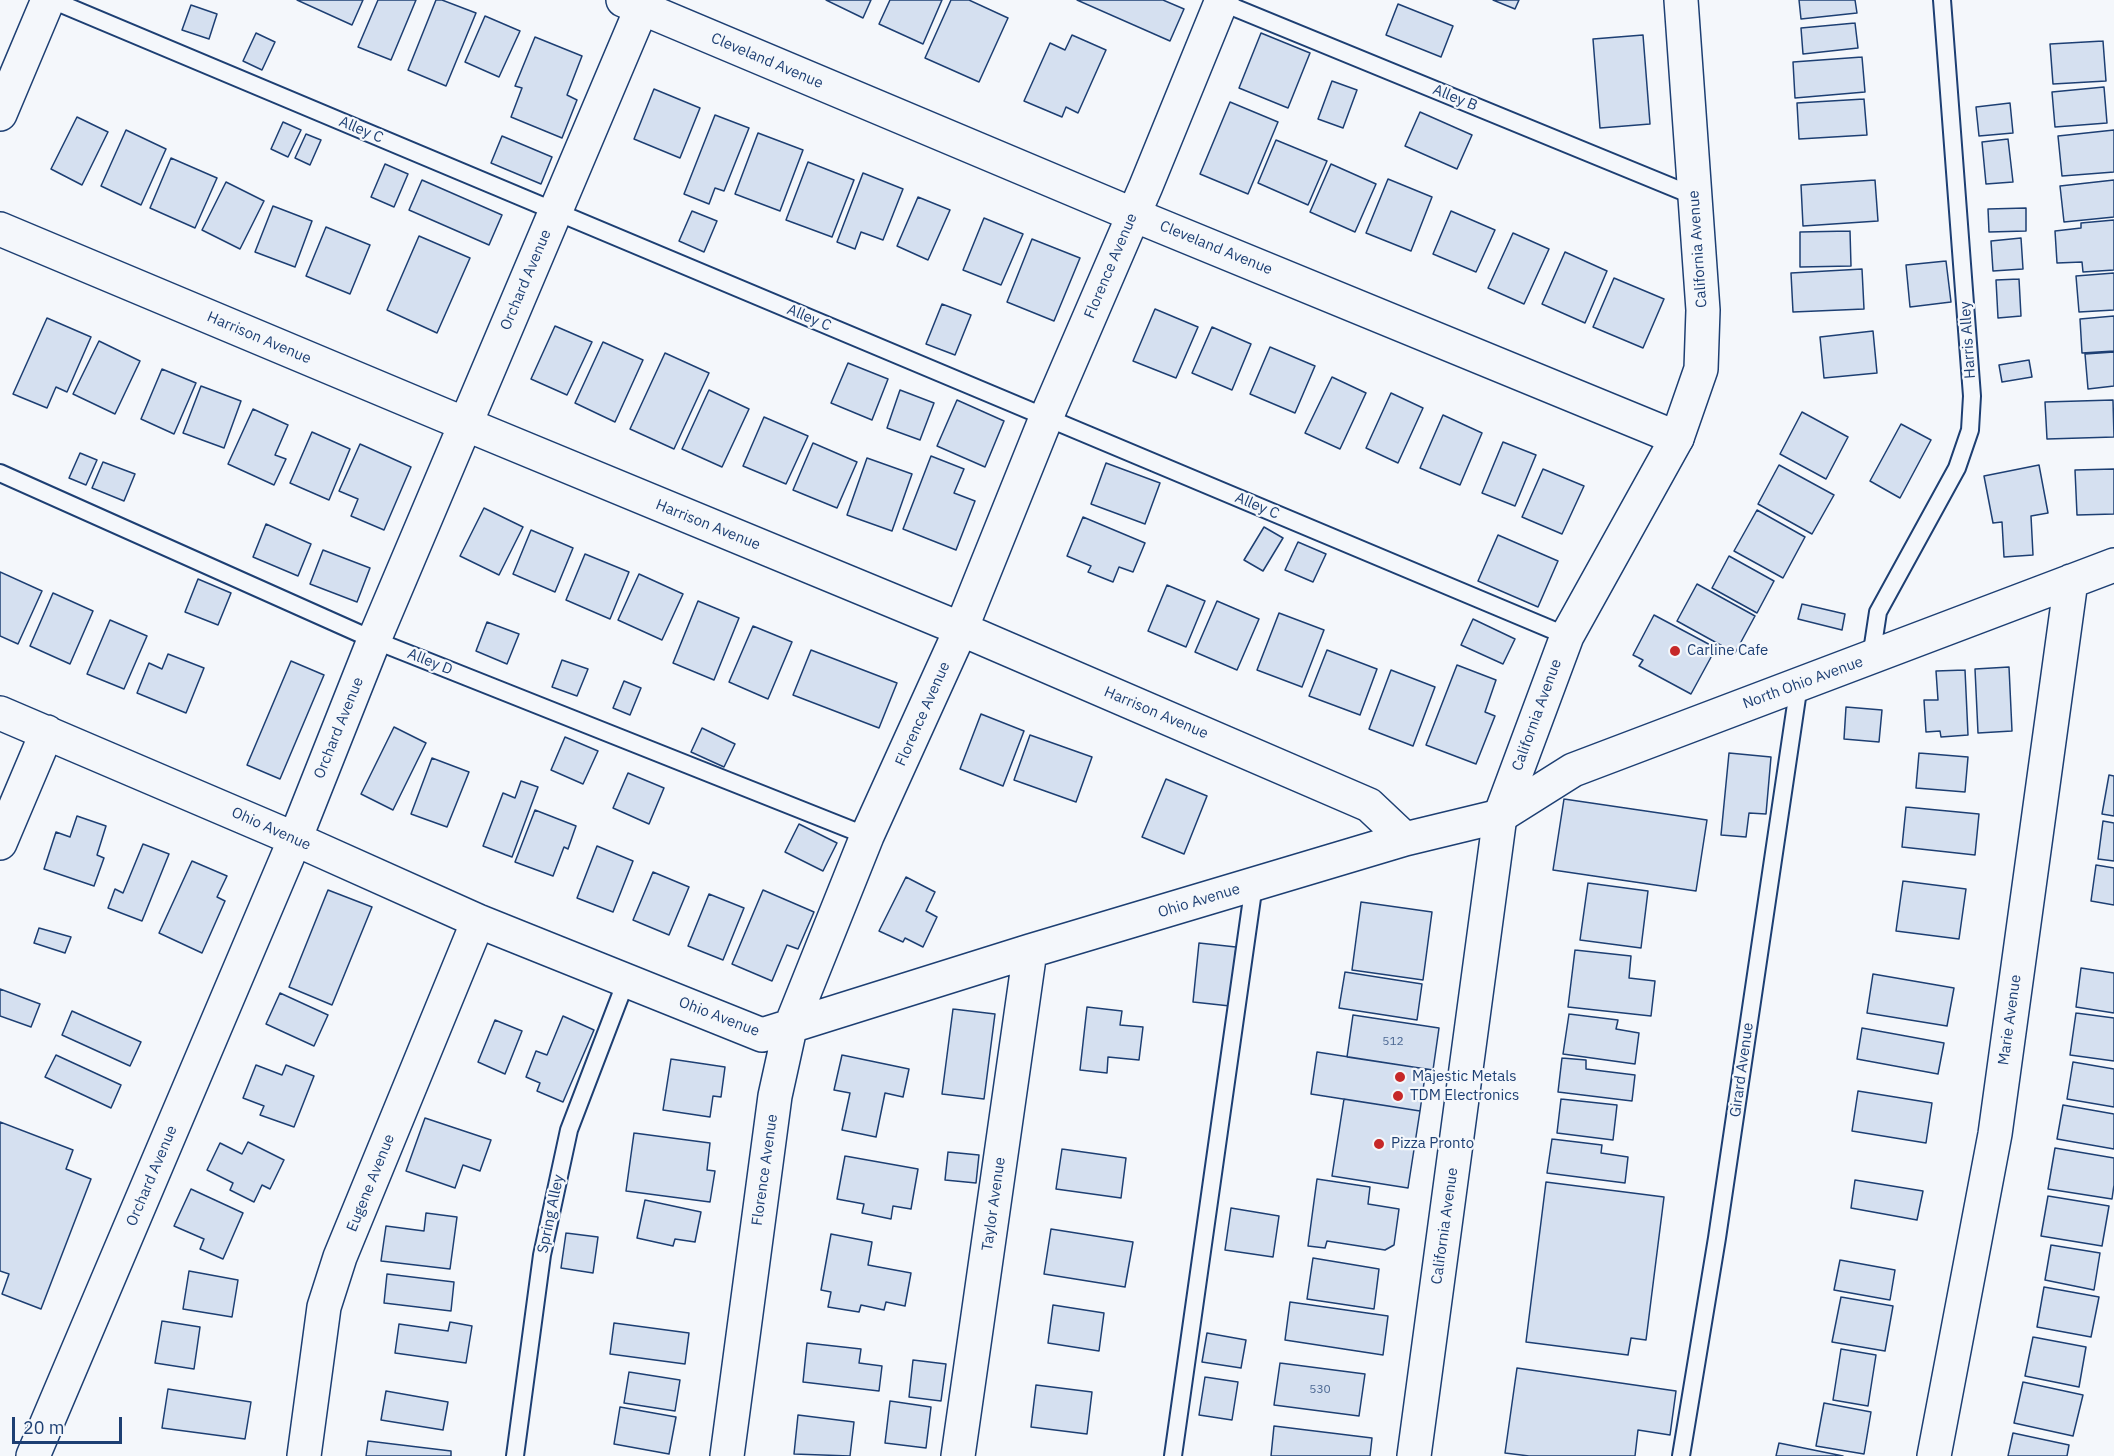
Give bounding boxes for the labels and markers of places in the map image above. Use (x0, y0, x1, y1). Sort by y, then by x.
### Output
place label: Carline Cafe (1687, 642, 1768, 660)
marker: Carline Cafe (1668, 644, 1682, 658)
place label: Majestic Metals (1412, 1068, 1517, 1086)
marker: Majestic Metals (1393, 1070, 1407, 1084)
place label: TDM Electronics (1410, 1087, 1519, 1105)
marker: TDM Electronics (1391, 1089, 1405, 1103)
place label: Pizza Pronto (1391, 1135, 1474, 1153)
marker: Pizza Pronto (1372, 1137, 1386, 1151)

